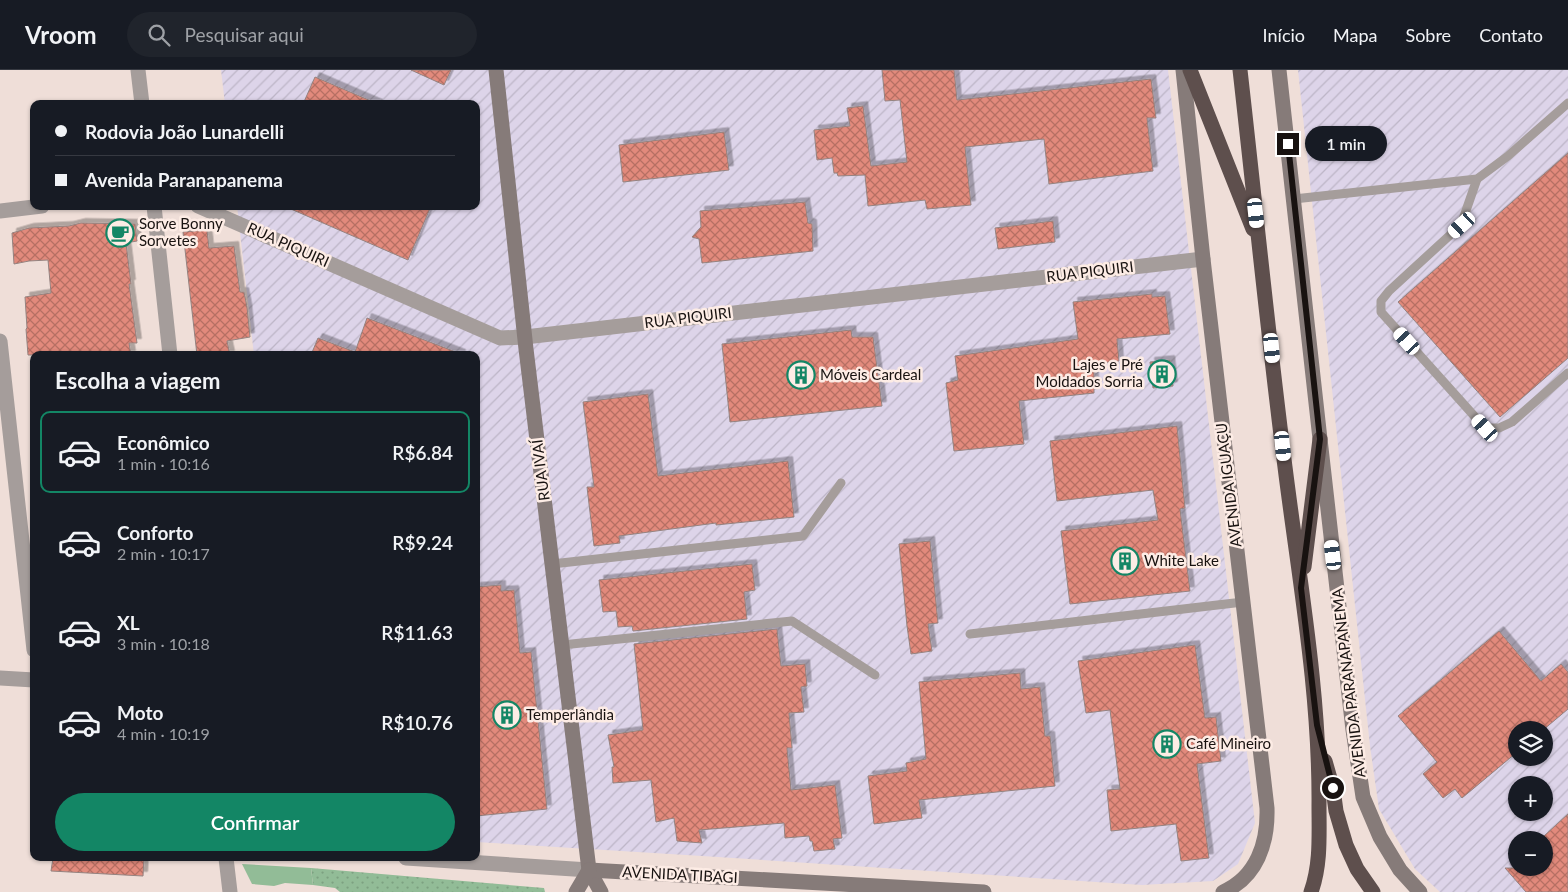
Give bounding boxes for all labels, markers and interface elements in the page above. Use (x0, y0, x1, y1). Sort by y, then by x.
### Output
search box (127, 12, 477, 57)
text: Vroom (25, 20, 97, 49)
icon: search (145, 21, 173, 49)
text: Pesquisar aqui (185, 23, 304, 46)
text: Início (1263, 24, 1305, 46)
text: Mapa (1333, 24, 1377, 46)
text: Sobre (1405, 24, 1451, 46)
text: Contato (1479, 24, 1543, 46)
text: Rodovia João Lunardelli (85, 120, 284, 143)
callout: 1 min (1306, 126, 1388, 162)
route end (1277, 133, 1299, 155)
text: 1 min (1326, 134, 1366, 153)
text: Avenida Paranapanema (85, 168, 283, 191)
car (1246, 197, 1265, 229)
car (1445, 209, 1478, 241)
place label: Sorve Bonny Sorvetes (139, 214, 223, 249)
cafe icon: Sorve Bonny Sorvetes (105, 218, 135, 248)
street label: RUA PIQUIRI (245, 218, 332, 270)
street label: RUA PIQUIRI (1045, 257, 1134, 285)
street label: RUA PIQUIRI (643, 303, 732, 331)
car (1391, 325, 1422, 357)
car (1262, 332, 1281, 364)
place label: Lajes e Pré Moldados Sorria (1036, 355, 1143, 390)
building icon: Lajes e Pré Moldados Sorria (1147, 359, 1177, 389)
building icon: Móveis Cardeal (786, 360, 816, 390)
place label: Móveis Cardeal (820, 365, 921, 383)
text: Escolha a viagem (55, 367, 221, 394)
car (1469, 412, 1500, 444)
street label: AVENIDA IGUAÇU (1211, 422, 1245, 548)
icon: car (57, 430, 102, 475)
car (1273, 430, 1292, 462)
text: Econômico (117, 431, 210, 454)
street label: RUA IVAÍ (527, 438, 553, 502)
text: R$6.84 (392, 441, 453, 464)
text: 1 min · 10:16 (117, 454, 210, 473)
icon: car (57, 520, 102, 565)
text: Conforto (117, 521, 193, 544)
text: R$9.24 (392, 531, 453, 554)
car (1323, 539, 1342, 571)
text: 2 min · 10:17 (117, 544, 210, 563)
building icon: White Lake (1110, 546, 1140, 576)
place label: White Lake (1144, 551, 1219, 569)
street label: AVENIDA PARANAPANEMA (1327, 587, 1369, 779)
icon: car (57, 610, 102, 655)
text: XL (117, 611, 140, 634)
text: R$11.63 (381, 621, 453, 644)
text: 3 min · 10:18 (117, 634, 210, 653)
icon: car (57, 700, 102, 745)
building icon: Temperlândia (492, 700, 522, 730)
text: Moto (117, 701, 163, 724)
place label: Temperlândia (526, 705, 614, 723)
text: R$10.76 (381, 711, 453, 734)
map controls (1508, 721, 1553, 876)
button: layers (1508, 721, 1553, 766)
text: 4 min · 10:19 (117, 724, 210, 743)
building icon: Café Mineiro (1152, 729, 1182, 759)
place label: Café Mineiro (1186, 734, 1271, 752)
button: + (1508, 776, 1553, 821)
route start (1322, 777, 1344, 799)
button: Confirmar (55, 793, 455, 851)
button: − (1508, 831, 1553, 876)
street label: AVENIDA TIBAGI (622, 862, 738, 886)

